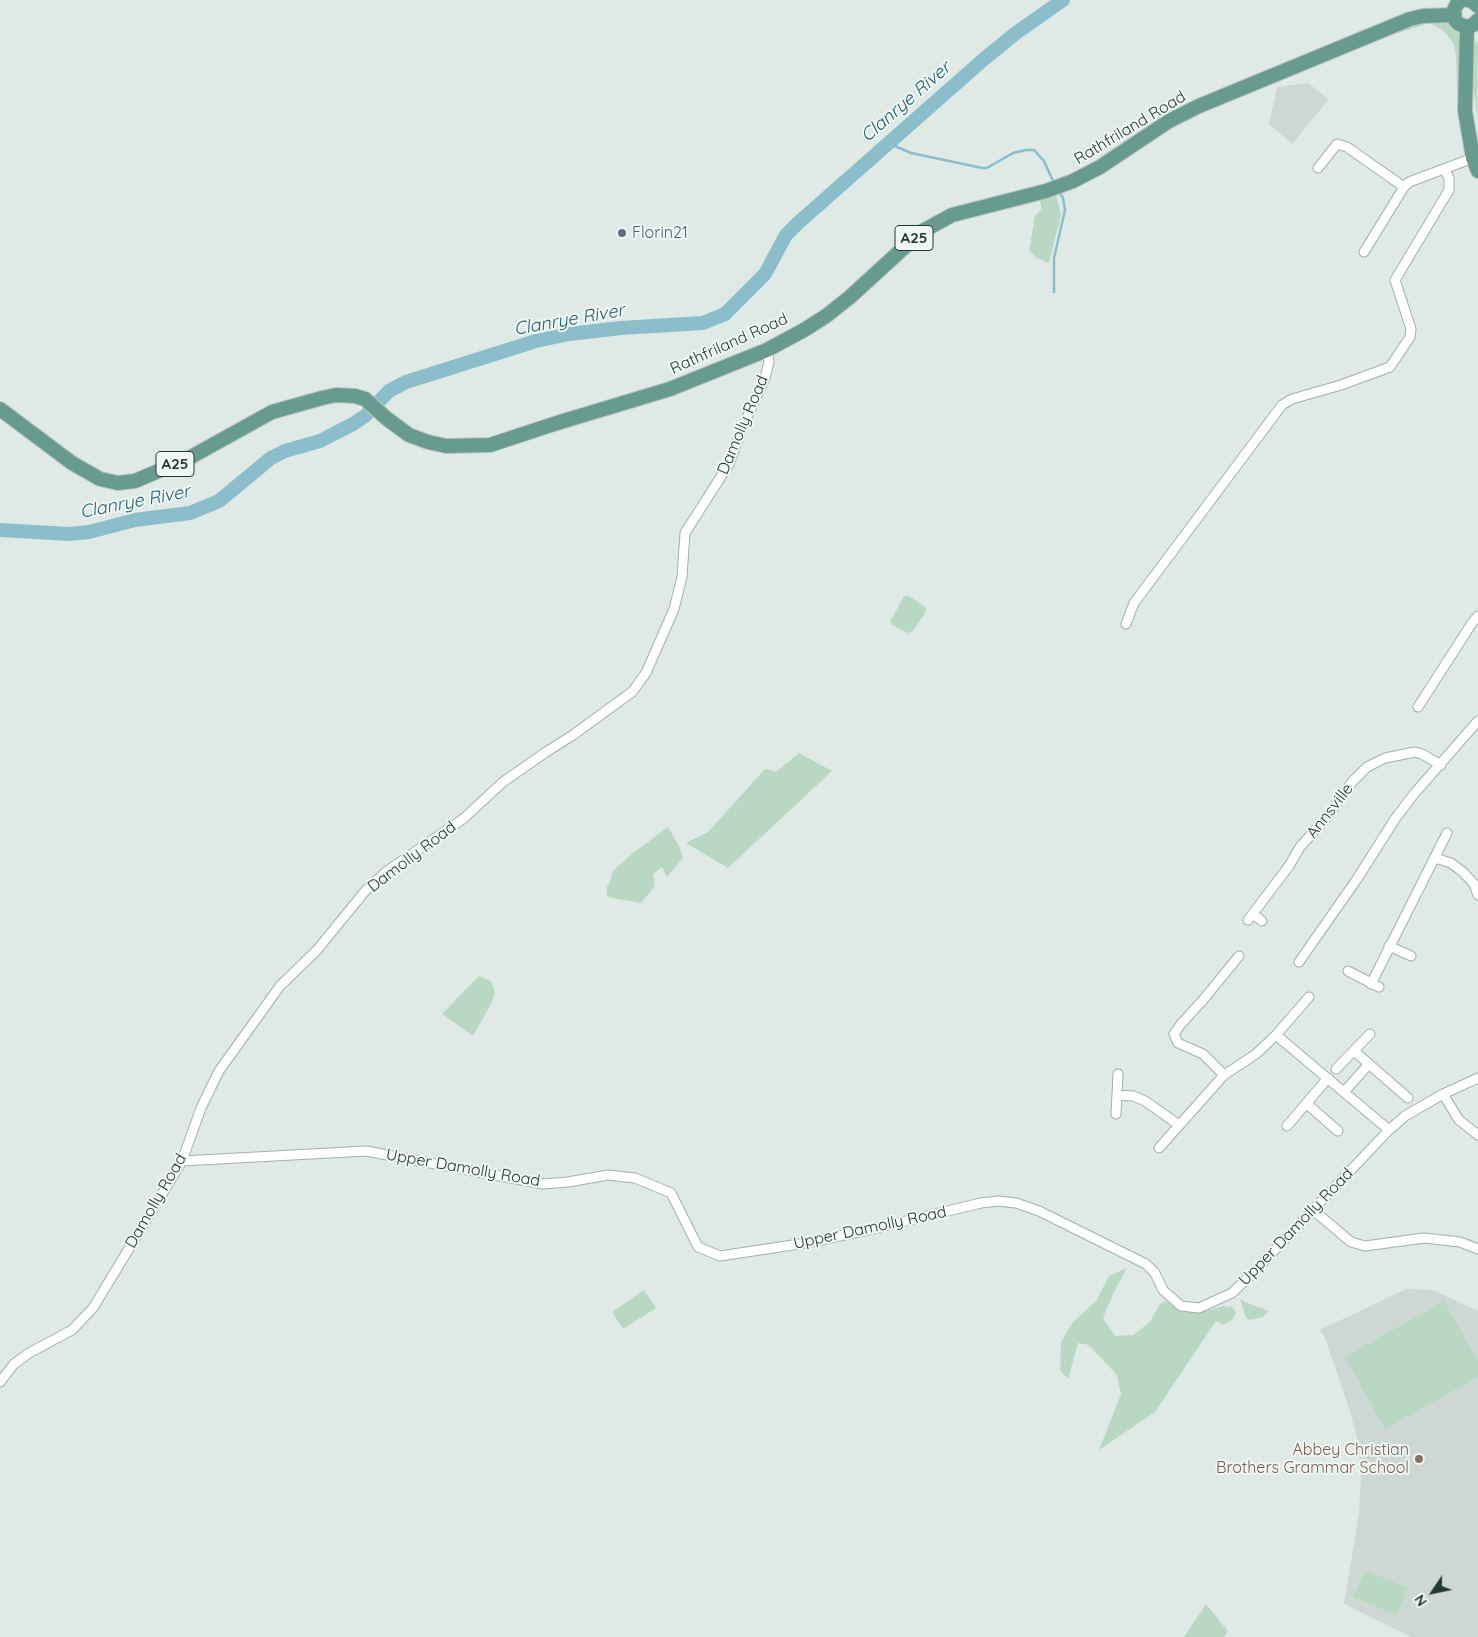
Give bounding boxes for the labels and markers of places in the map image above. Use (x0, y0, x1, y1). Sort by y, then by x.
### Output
place label: Florin21 (632, 223, 688, 243)
marker: Florin21 (616, 227, 628, 239)
place label: Abbey Christian Brothers Grammar School (1216, 1440, 1409, 1478)
marker: Abbey Christian Brothers Grammar School (1413, 1453, 1425, 1465)

